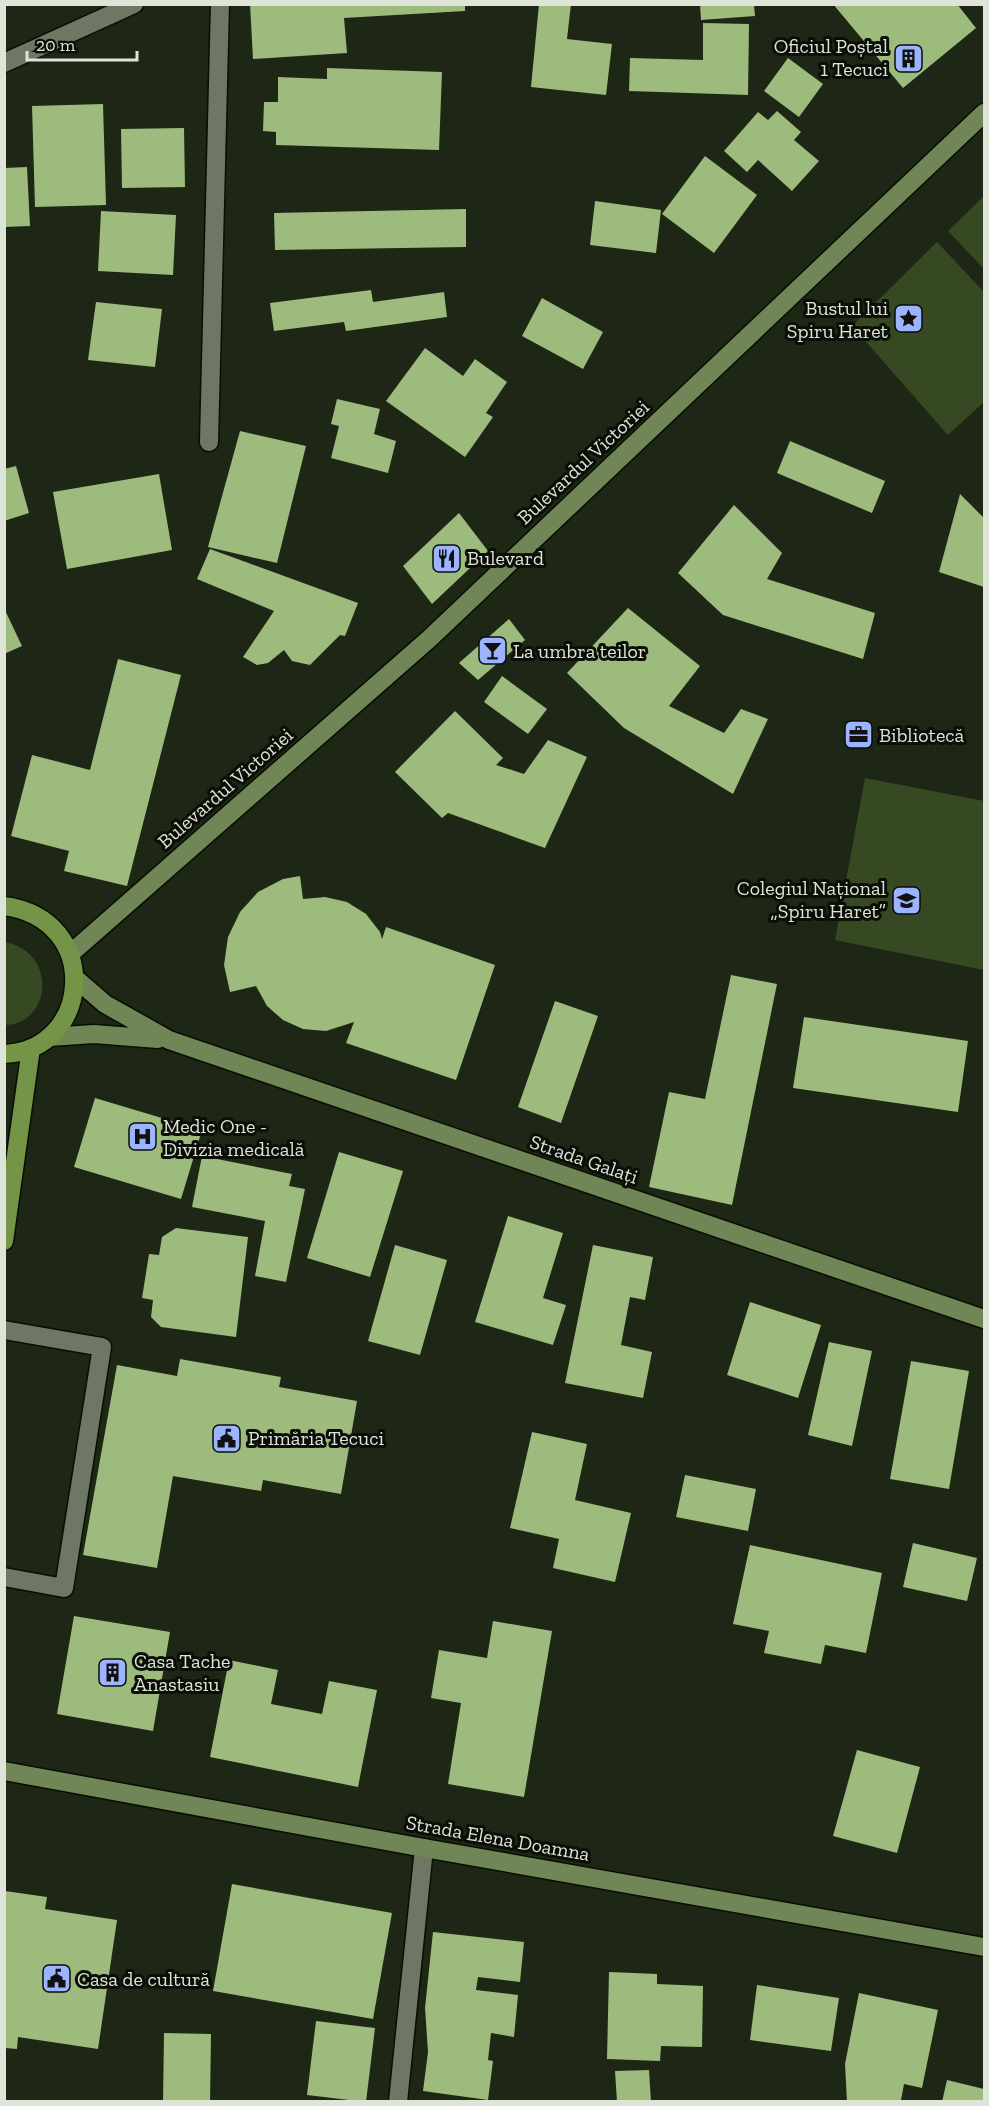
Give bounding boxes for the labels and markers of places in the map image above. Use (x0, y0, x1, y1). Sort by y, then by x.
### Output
place label: Oficiul Poștal 1 Tecuci (774, 34, 888, 81)
building icon: Oficiul Poștal 1 Tecuci (893, 42, 925, 74)
place label: Bustul lui Spiru Haret (787, 296, 889, 343)
place icon: Bustul lui Spiru Haret (893, 303, 925, 335)
restaurant icon: Bulevard (430, 542, 462, 574)
place label: Bulevard (467, 546, 544, 570)
bar icon: La umbra teilor (476, 635, 508, 667)
place label: La umbra teilor (513, 639, 646, 663)
office icon: Bibliotecă (842, 719, 874, 751)
place label: Bibliotecă (879, 723, 965, 747)
place label: Colegiul Național „Spiru Haret” (737, 876, 886, 923)
school or university icon: Colegiul Național „Spiru Haret” (891, 884, 923, 916)
place label: Medic One - Divizia medicală (163, 1114, 305, 1161)
hospital icon: Medic One - Divizia medicală (126, 1121, 158, 1153)
public building icon: Primăria Tecuci (211, 1422, 243, 1454)
place label: Primăria Tecuci (248, 1426, 384, 1450)
place label: Casa Tache Anastasiu (134, 1649, 231, 1696)
building icon: Casa Tache Anastasiu (97, 1657, 129, 1689)
public building icon: Casa de cultură (40, 1963, 72, 1995)
place label: Casa de cultură (77, 1967, 210, 1991)

